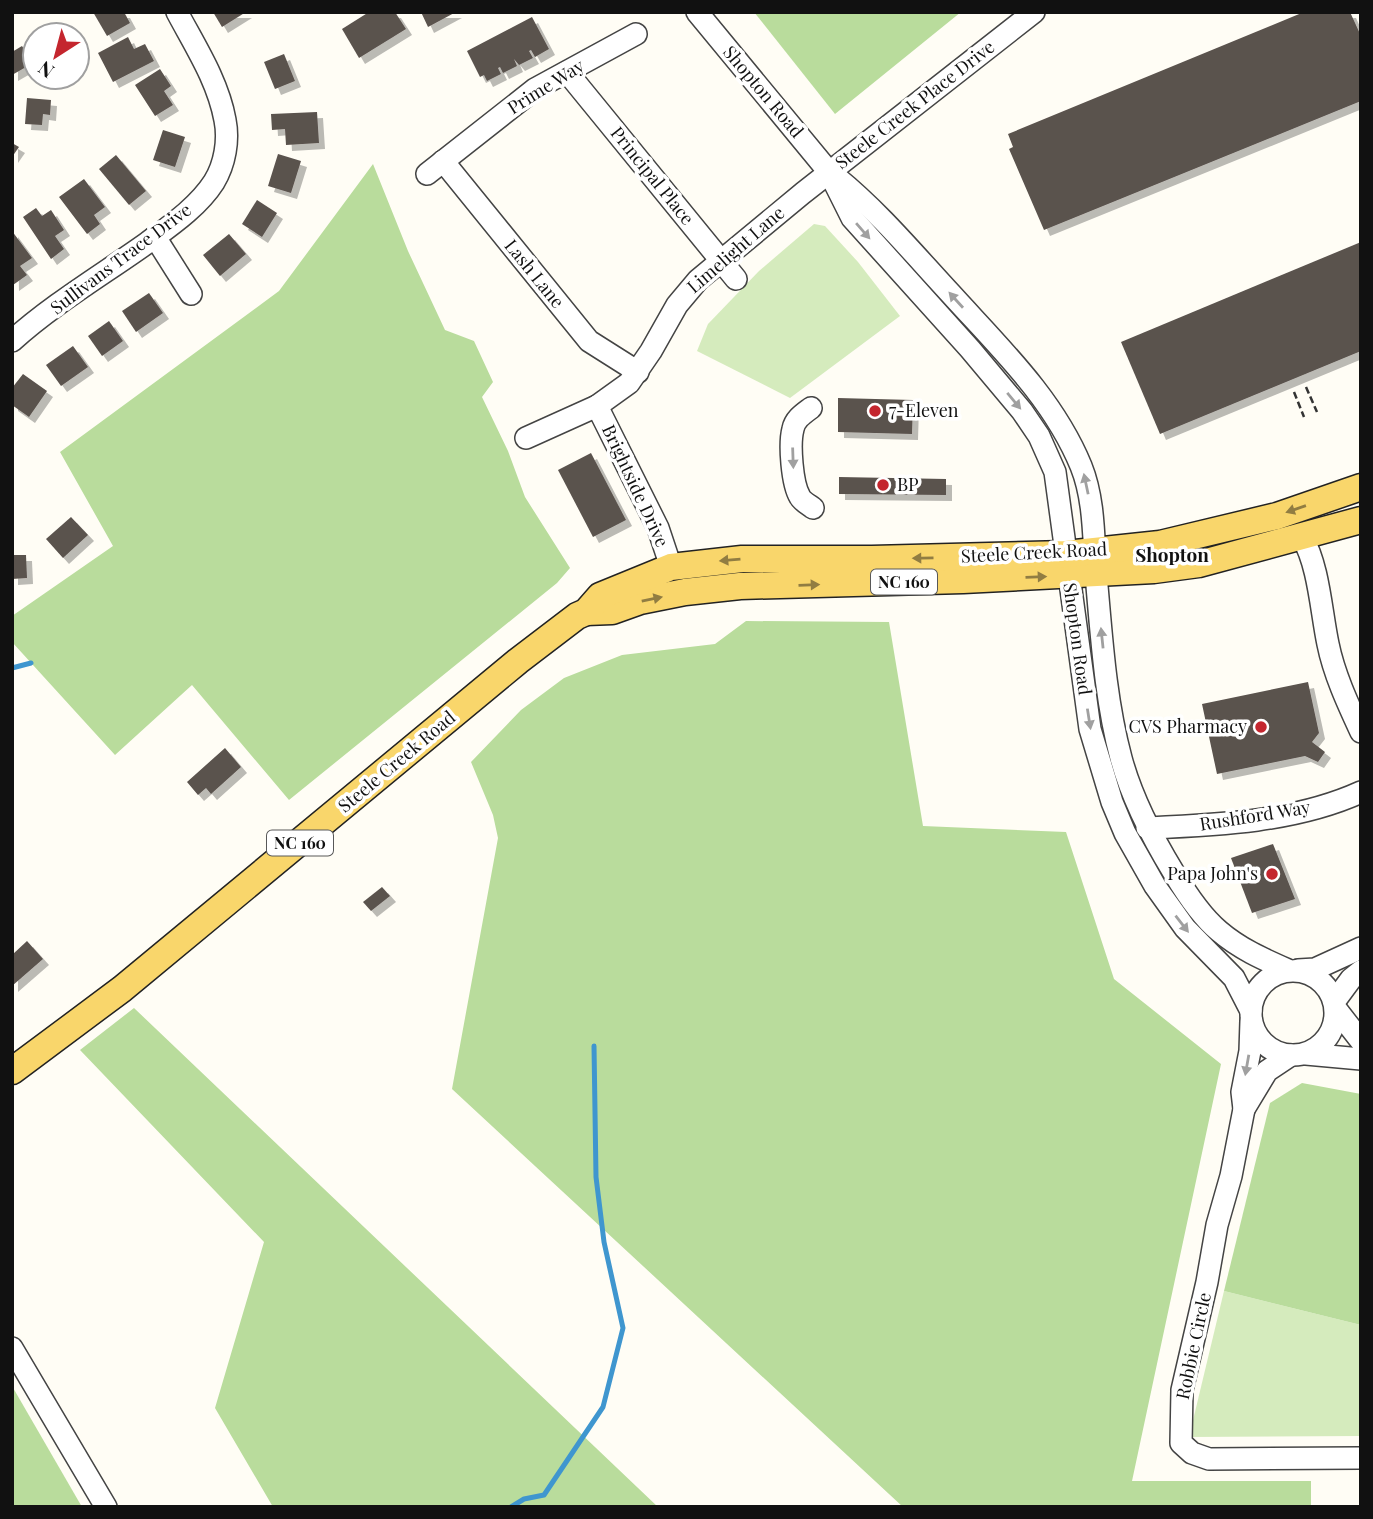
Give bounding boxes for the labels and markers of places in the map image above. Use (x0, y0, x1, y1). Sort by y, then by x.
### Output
place label: 7-Eleven (889, 398, 959, 422)
marker: 7-Eleven (867, 403, 883, 419)
place label: BP (897, 472, 919, 496)
marker: BP (875, 477, 891, 493)
place label: CVS Pharmacy (1128, 714, 1247, 738)
marker: CVS Pharmacy (1253, 719, 1269, 735)
place label: Papa John's (1167, 861, 1258, 885)
marker: Papa John's (1264, 866, 1280, 882)

